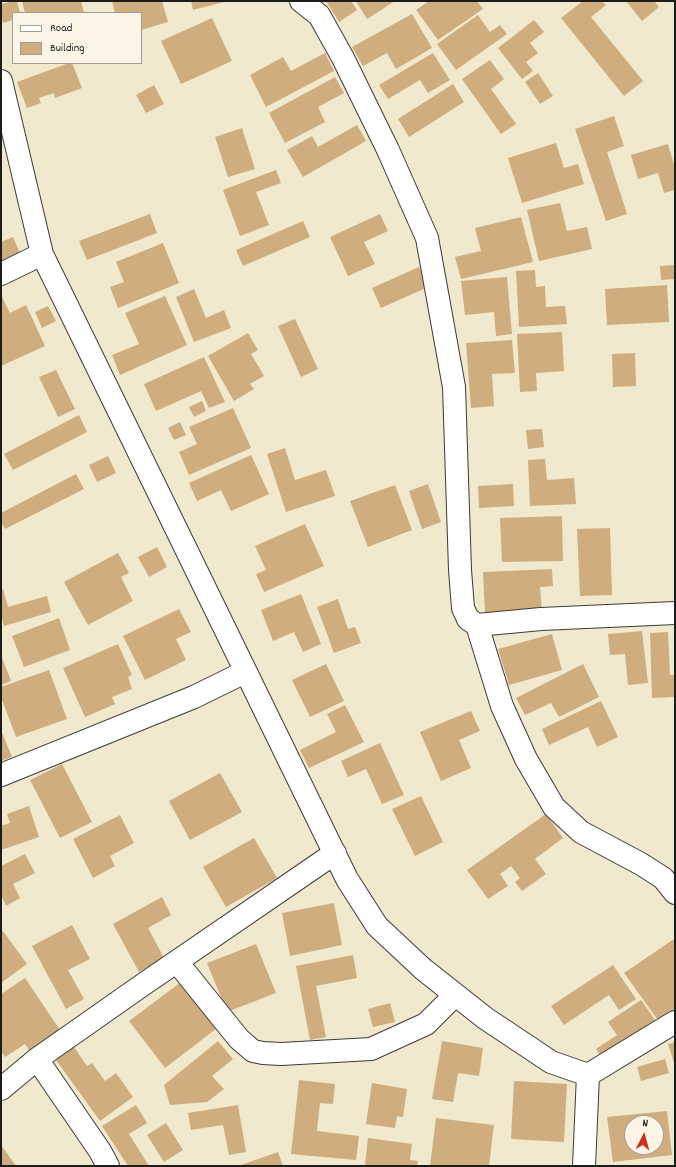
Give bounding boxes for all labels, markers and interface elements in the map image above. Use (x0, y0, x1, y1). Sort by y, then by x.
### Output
legend (12, 12, 142, 64)
text: Road (50, 20, 72, 37)
text: Building (50, 40, 85, 57)
north arrow (624, 1115, 664, 1155)
text: N (642, 1116, 649, 1132)

